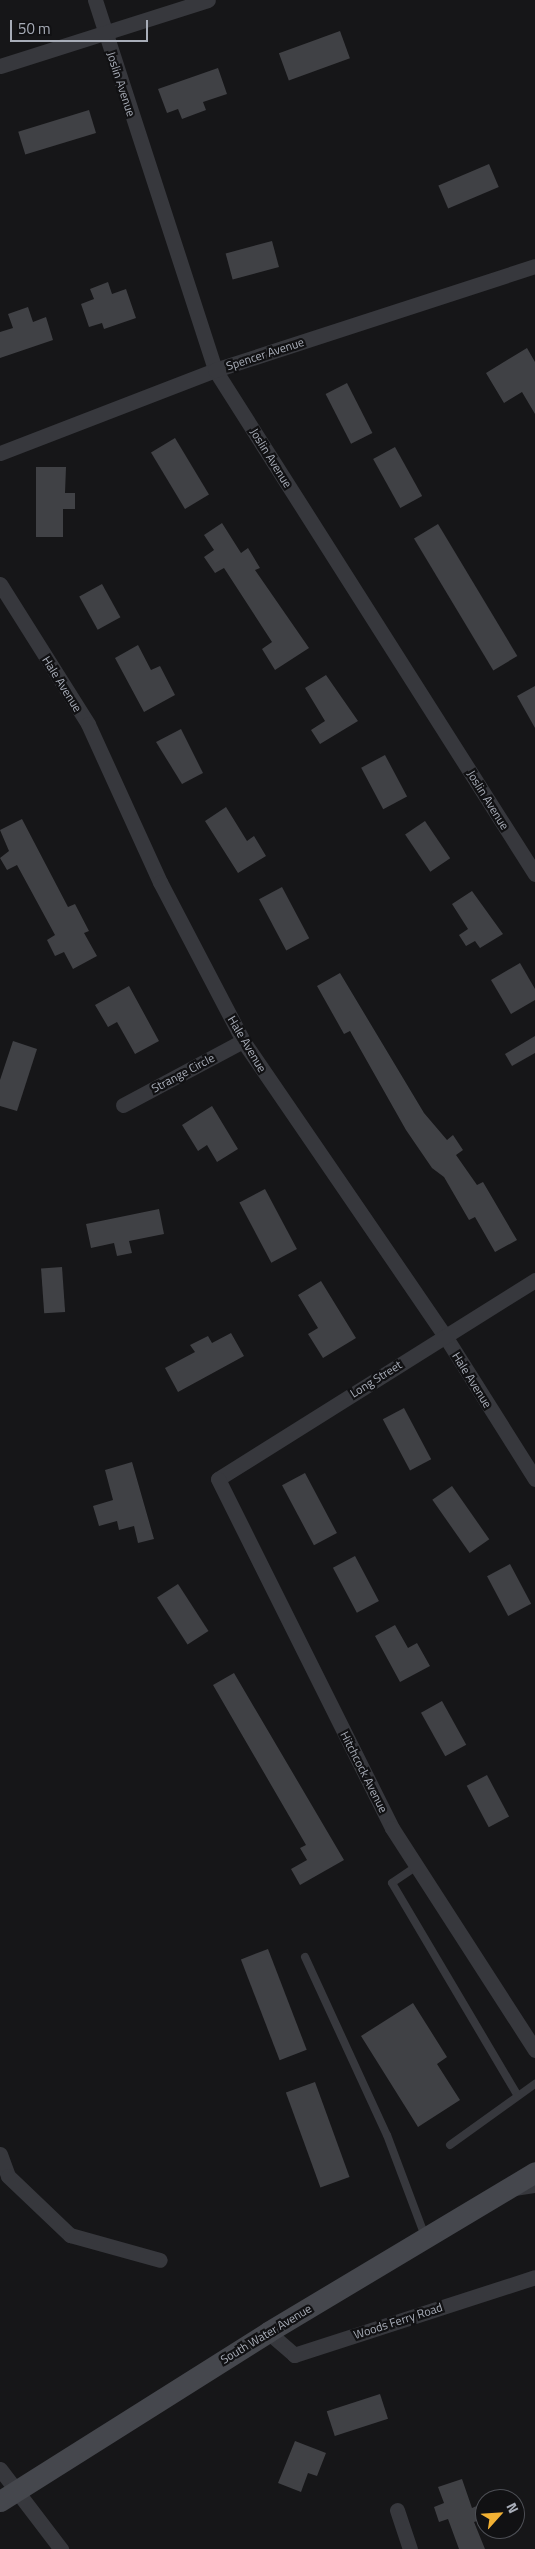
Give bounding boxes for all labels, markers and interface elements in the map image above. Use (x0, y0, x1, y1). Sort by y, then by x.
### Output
scale bar (12, 10, 150, 42)
text: 50 m (18, 17, 51, 40)
street label: Joslin Avenue (104, 50, 138, 118)
street label: Spencer Avenue (224, 335, 306, 373)
street label: Joslin Avenue (247, 426, 295, 490)
street label: Hale Avenue (39, 653, 85, 715)
street label: Joslin Avenue (464, 768, 512, 832)
street label: Hale Avenue (225, 1013, 269, 1075)
street label: Strange Circle (149, 1050, 217, 1096)
street label: Hale Avenue (449, 1349, 495, 1411)
street label: Long Street (348, 1357, 404, 1401)
street label: Hitchcock Avenue (337, 1729, 391, 1815)
street label: Woods Ferry Road (352, 2300, 444, 2342)
street label: South Water Avenue (218, 2301, 314, 2367)
north arrow (475, 2489, 525, 2539)
text: N (501, 2499, 525, 2517)

